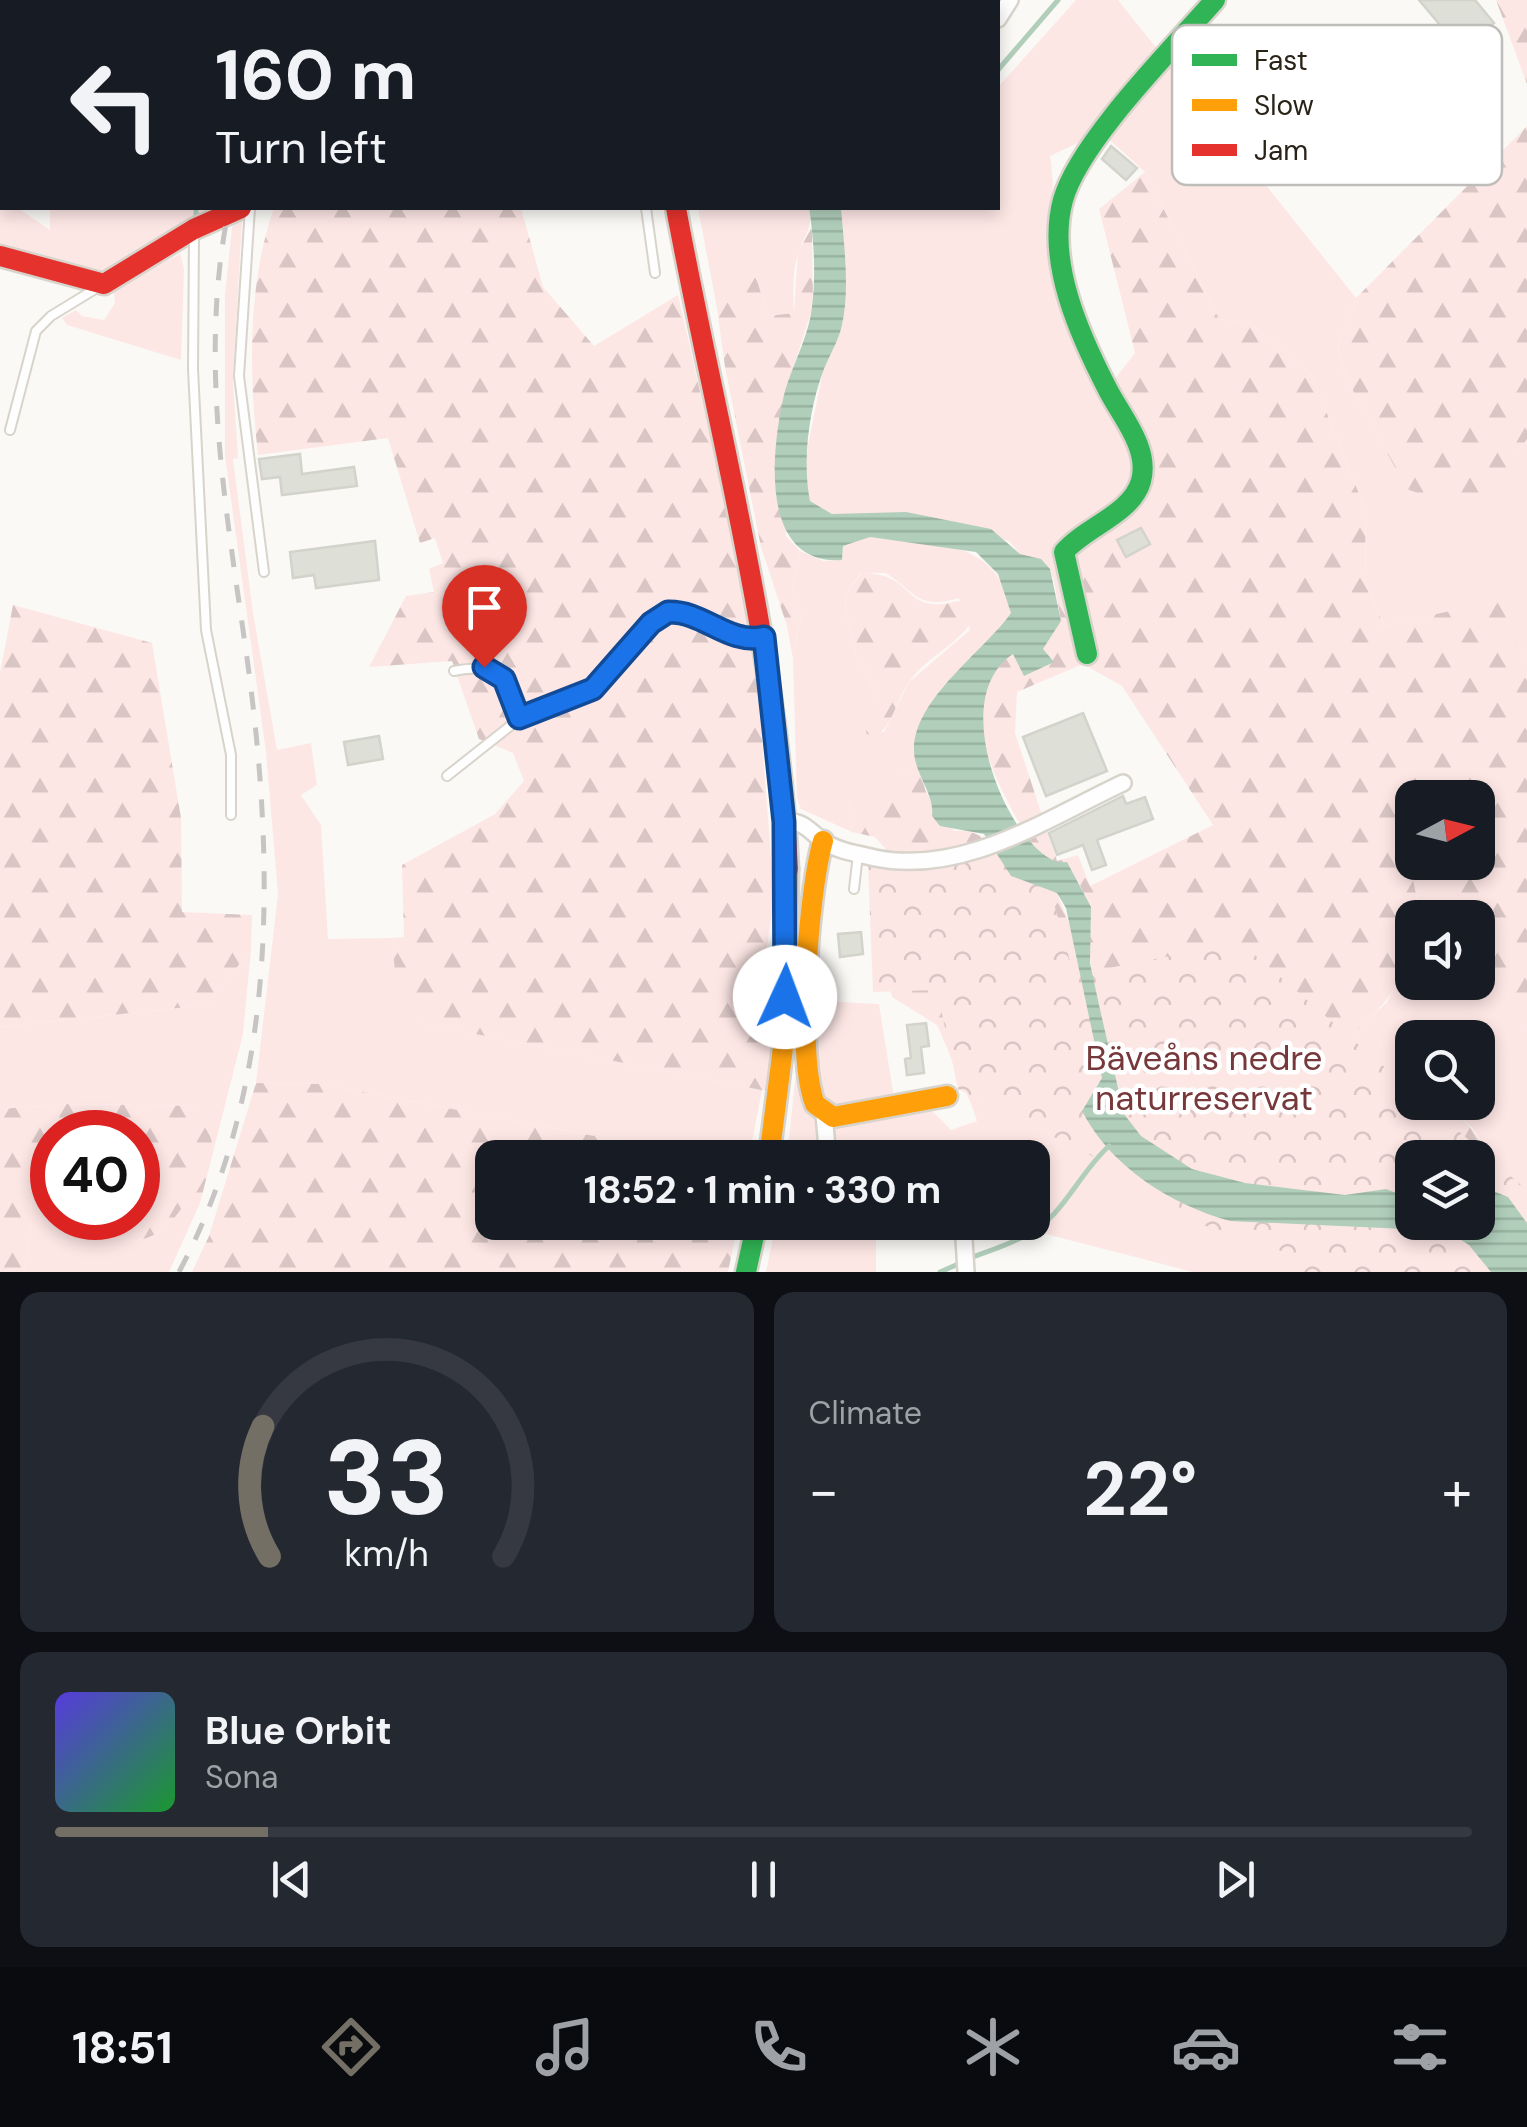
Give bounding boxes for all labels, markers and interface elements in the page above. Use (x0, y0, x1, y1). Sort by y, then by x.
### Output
legend (1172, 25, 1502, 185)
text: 160 m (215, 30, 416, 121)
icon: left (50, 40, 180, 170)
text: Fast (1254, 42, 1308, 79)
text: Slow (1254, 87, 1314, 124)
text: Turn left (215, 118, 387, 177)
text: Jam (1254, 132, 1308, 169)
pin (442, 565, 527, 668)
icon: arrive (457, 580, 512, 635)
north arrow (1395, 780, 1495, 880)
map controls (1395, 780, 1495, 1240)
button: sound (1395, 900, 1495, 1000)
position arrow (733, 945, 837, 1049)
button: search (1395, 1020, 1495, 1120)
park label: Bäveåns nedre naturreservat (1085, 1035, 1323, 1121)
speed limit sign: 40 (30, 1110, 160, 1240)
button: layers (1395, 1140, 1495, 1240)
text: 18:52 · 1 min · 330 m (584, 1165, 941, 1215)
text: Climate (809, 1392, 922, 1434)
text: 33 (324, 1411, 449, 1546)
text: 22° (1083, 1441, 1197, 1538)
text: − (809, 1455, 839, 1527)
text: + (1442, 1455, 1472, 1527)
text: km/h (345, 1531, 429, 1577)
text: Blue Orbit (205, 1706, 392, 1756)
text: Sona (205, 1756, 278, 1798)
icon: previous (264, 1852, 319, 1907)
icon: pause (736, 1852, 791, 1907)
icon: next (1208, 1852, 1263, 1907)
icon: directions (316, 2012, 386, 2082)
icon: music (530, 2012, 600, 2082)
icon: phone (744, 2012, 814, 2082)
icon: climate (958, 2012, 1028, 2082)
icon: car (1171, 2012, 1241, 2082)
icon: filters (1385, 2012, 1455, 2082)
text: 18:51 (72, 2018, 173, 2077)

